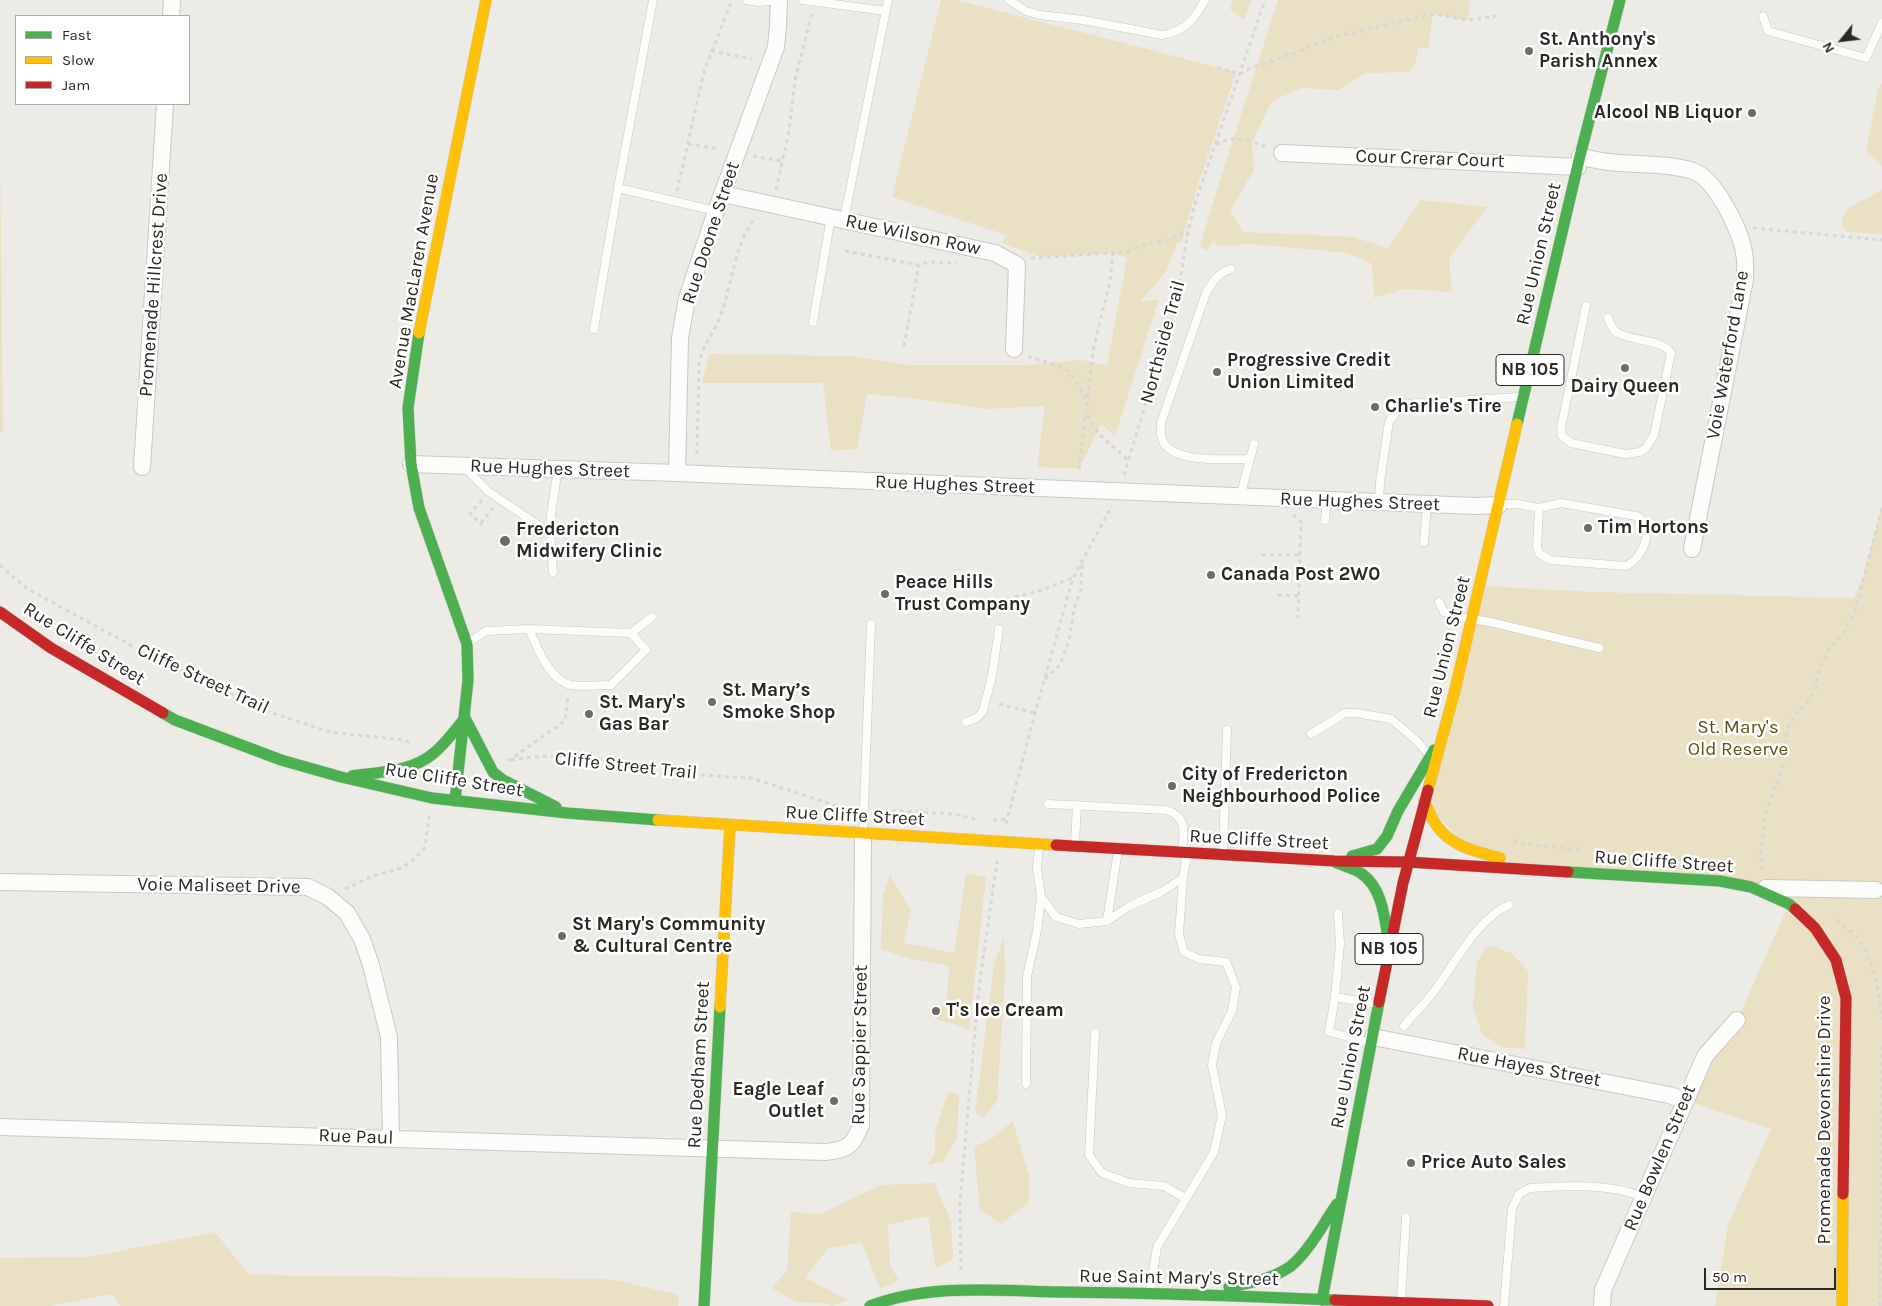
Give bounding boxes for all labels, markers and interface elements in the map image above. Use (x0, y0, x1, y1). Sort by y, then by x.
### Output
legend (15, 15, 190, 105)
north arrow (1817, 15, 1867, 65)
text: Fast (62, 26, 91, 44)
place label: St. Anthony's Parish Annex (1539, 29, 1658, 73)
text: N (1819, 39, 1838, 56)
marker: St. Anthony's Parish Annex (1523, 45, 1535, 57)
text: Slow (62, 51, 94, 69)
text: Jam (62, 76, 90, 94)
place label: Alcool NB Liquor (1594, 102, 1742, 124)
marker: Alcool NB Liquor (1746, 107, 1758, 119)
street label: Cour Crerar Court (1355, 145, 1505, 173)
street label: Rue Doone Street (677, 159, 745, 307)
street label: Promenade Hillcrest Drive (135, 172, 173, 398)
street label: Avenue MacLaren Avenue (384, 172, 444, 390)
street label: Rue Union Street (1512, 181, 1566, 327)
street label: Rue Wilson Row (843, 210, 983, 260)
street label: Voie Waterford Lane (1702, 269, 1754, 441)
street label: Northside Trail (1136, 278, 1190, 406)
place label: Progressive Credit Union Limited (1227, 350, 1391, 394)
road number: NB 105 (1496, 354, 1564, 386)
marker: Dairy Queen (1619, 362, 1631, 374)
marker: Progressive Credit Union Limited (1211, 366, 1223, 378)
place label: Dairy Queen (1570, 376, 1680, 398)
place label: Charlie's Tire (1385, 396, 1502, 418)
marker: Charlie's Tire (1369, 401, 1381, 413)
street label: Rue Hughes Street (470, 455, 630, 483)
street label: Rue Hughes Street (875, 471, 1035, 499)
street label: Rue Hughes Street (1280, 488, 1440, 516)
place label: Tim Hortons (1598, 517, 1709, 539)
place label: Fredericton Midwifery Clinic (516, 519, 662, 563)
marker: Tim Hortons (1582, 522, 1594, 534)
marker: Fredericton Midwifery Clinic (498, 534, 512, 548)
place label: Canada Post 2W0 (1221, 564, 1380, 586)
marker: Canada Post 2W0 (1205, 569, 1217, 581)
place label: Peace Hills Trust Company (895, 572, 1030, 616)
street label: Rue Union Street (1418, 574, 1476, 720)
marker: Peace Hills Trust Company (879, 588, 891, 600)
street label: Rue Cliffe Street (19, 597, 149, 691)
street label: Cliffe Street Trail (133, 638, 273, 720)
place label: St. Mary’s Smoke Shop (722, 680, 835, 724)
place label: St. Mary's Gas Bar (599, 692, 686, 736)
marker: St. Mary’s Smoke Shop (706, 696, 718, 708)
marker: St. Mary's Gas Bar (583, 708, 595, 720)
park label: St. Mary's Old Reserve (1688, 717, 1788, 761)
street label: Cliffe Street Trail (554, 747, 698, 785)
street label: Rue Cliffe Street (383, 758, 525, 802)
place label: City of Fredericton Neighbourhood Police (1182, 764, 1380, 808)
marker: City of Fredericton Neighbourhood Police (1166, 780, 1178, 792)
street label: Rue Cliffe Street (785, 801, 925, 831)
street label: Rue Cliffe Street (1189, 825, 1329, 855)
street label: Rue Cliffe Street (1594, 846, 1734, 878)
street label: Voie Maliseet Drive (137, 873, 301, 899)
place label: St Mary's Community & Cultural Centre (572, 914, 765, 958)
marker: St Mary's Community & Cultural Centre (556, 930, 568, 942)
road number: NB 105 (1355, 934, 1423, 964)
street label: Rue Sappier Street (847, 965, 873, 1125)
street label: Rue Dedham Street (683, 981, 715, 1149)
street label: Rue Union Street (1326, 983, 1376, 1131)
street label: Promenade Devonshire Drive (1814, 995, 1836, 1245)
place label: T's Ice Cream (946, 1000, 1064, 1022)
marker: T's Ice Cream (930, 1005, 942, 1017)
street label: Rue Hayes Street (1455, 1042, 1603, 1092)
place label: Eagle Leaf Outlet (732, 1079, 824, 1123)
street label: Rue Bowlen Street (1619, 1081, 1701, 1235)
marker: Eagle Leaf Outlet (828, 1095, 840, 1107)
street label: Rue Paul (318, 1124, 394, 1150)
place label: Price Auto Sales (1421, 1152, 1567, 1174)
marker: Price Auto Sales (1405, 1157, 1417, 1169)
scale bar (1707, 1258, 1840, 1290)
street label: Rue Saint Mary's Street (1079, 1265, 1279, 1291)
text: 50 m (1712, 1268, 1747, 1286)

